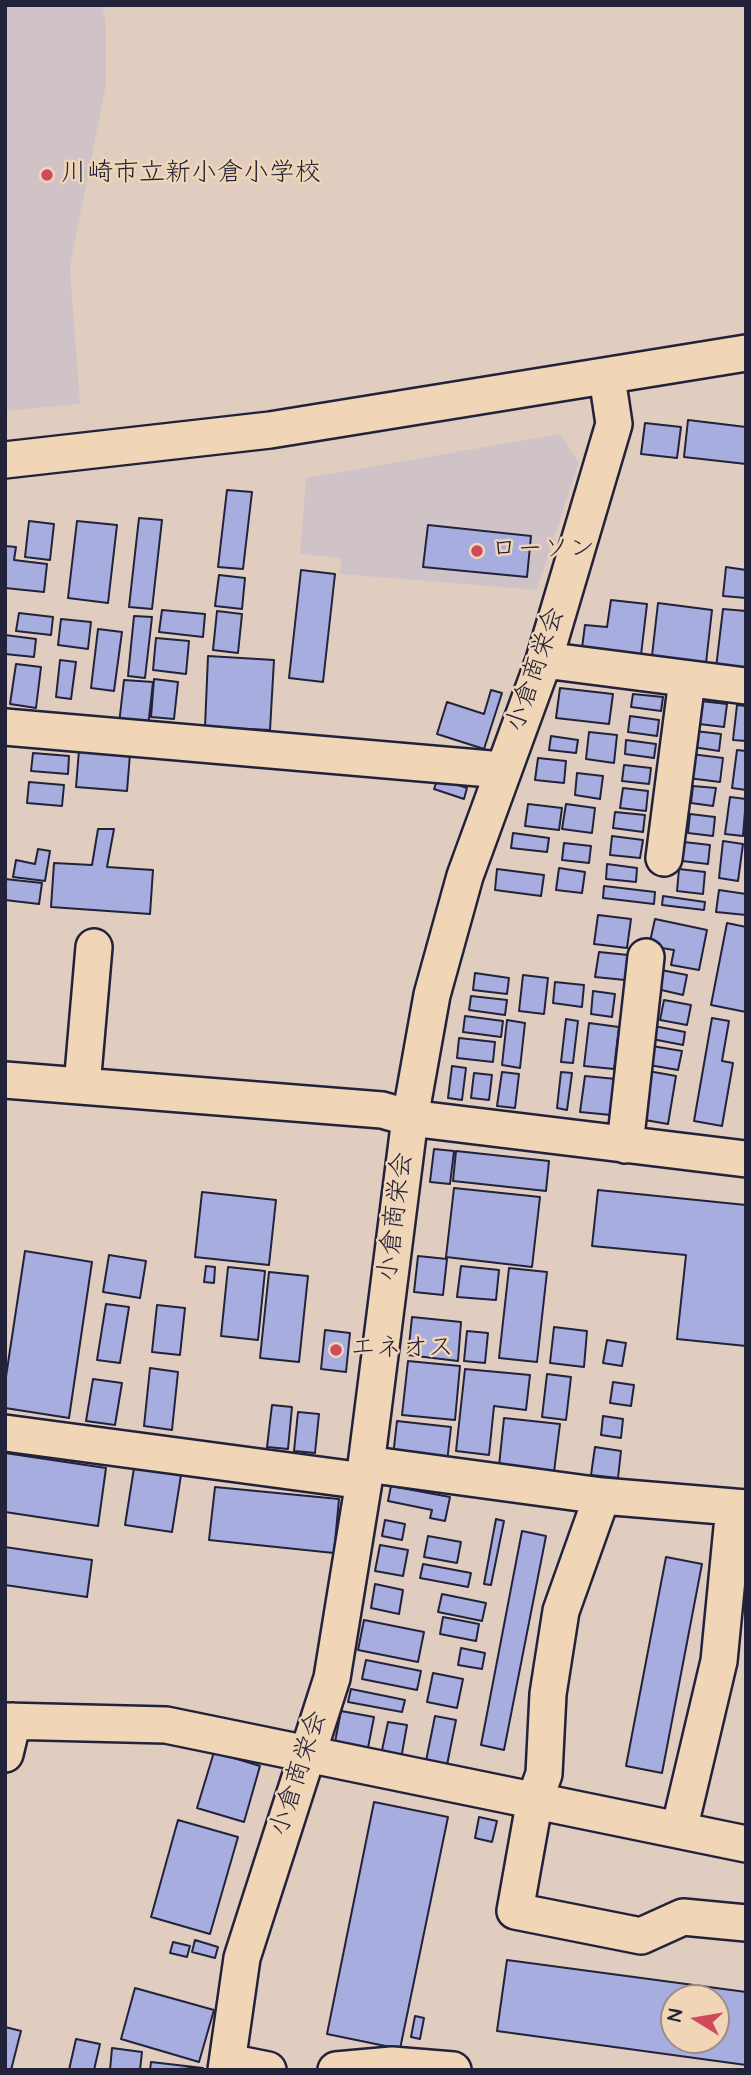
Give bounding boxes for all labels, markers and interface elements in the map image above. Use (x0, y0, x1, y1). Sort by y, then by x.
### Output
place label: 川崎市立新小倉小学校 (61, 159, 321, 191)
marker: 川崎市立新小倉小学校 (39, 167, 55, 183)
place label: ローソン (491, 535, 595, 567)
marker: ローソン (469, 543, 485, 559)
street label: 小倉商栄会 (501, 603, 573, 737)
street label: 小倉商栄会 (374, 1151, 420, 1283)
place label: エネオス (350, 1334, 454, 1366)
marker: エネオス (328, 1342, 344, 1358)
street label: 小倉商栄会 (265, 1707, 335, 1841)
north arrow (660, 1984, 730, 2054)
text: N (661, 2007, 690, 2024)

